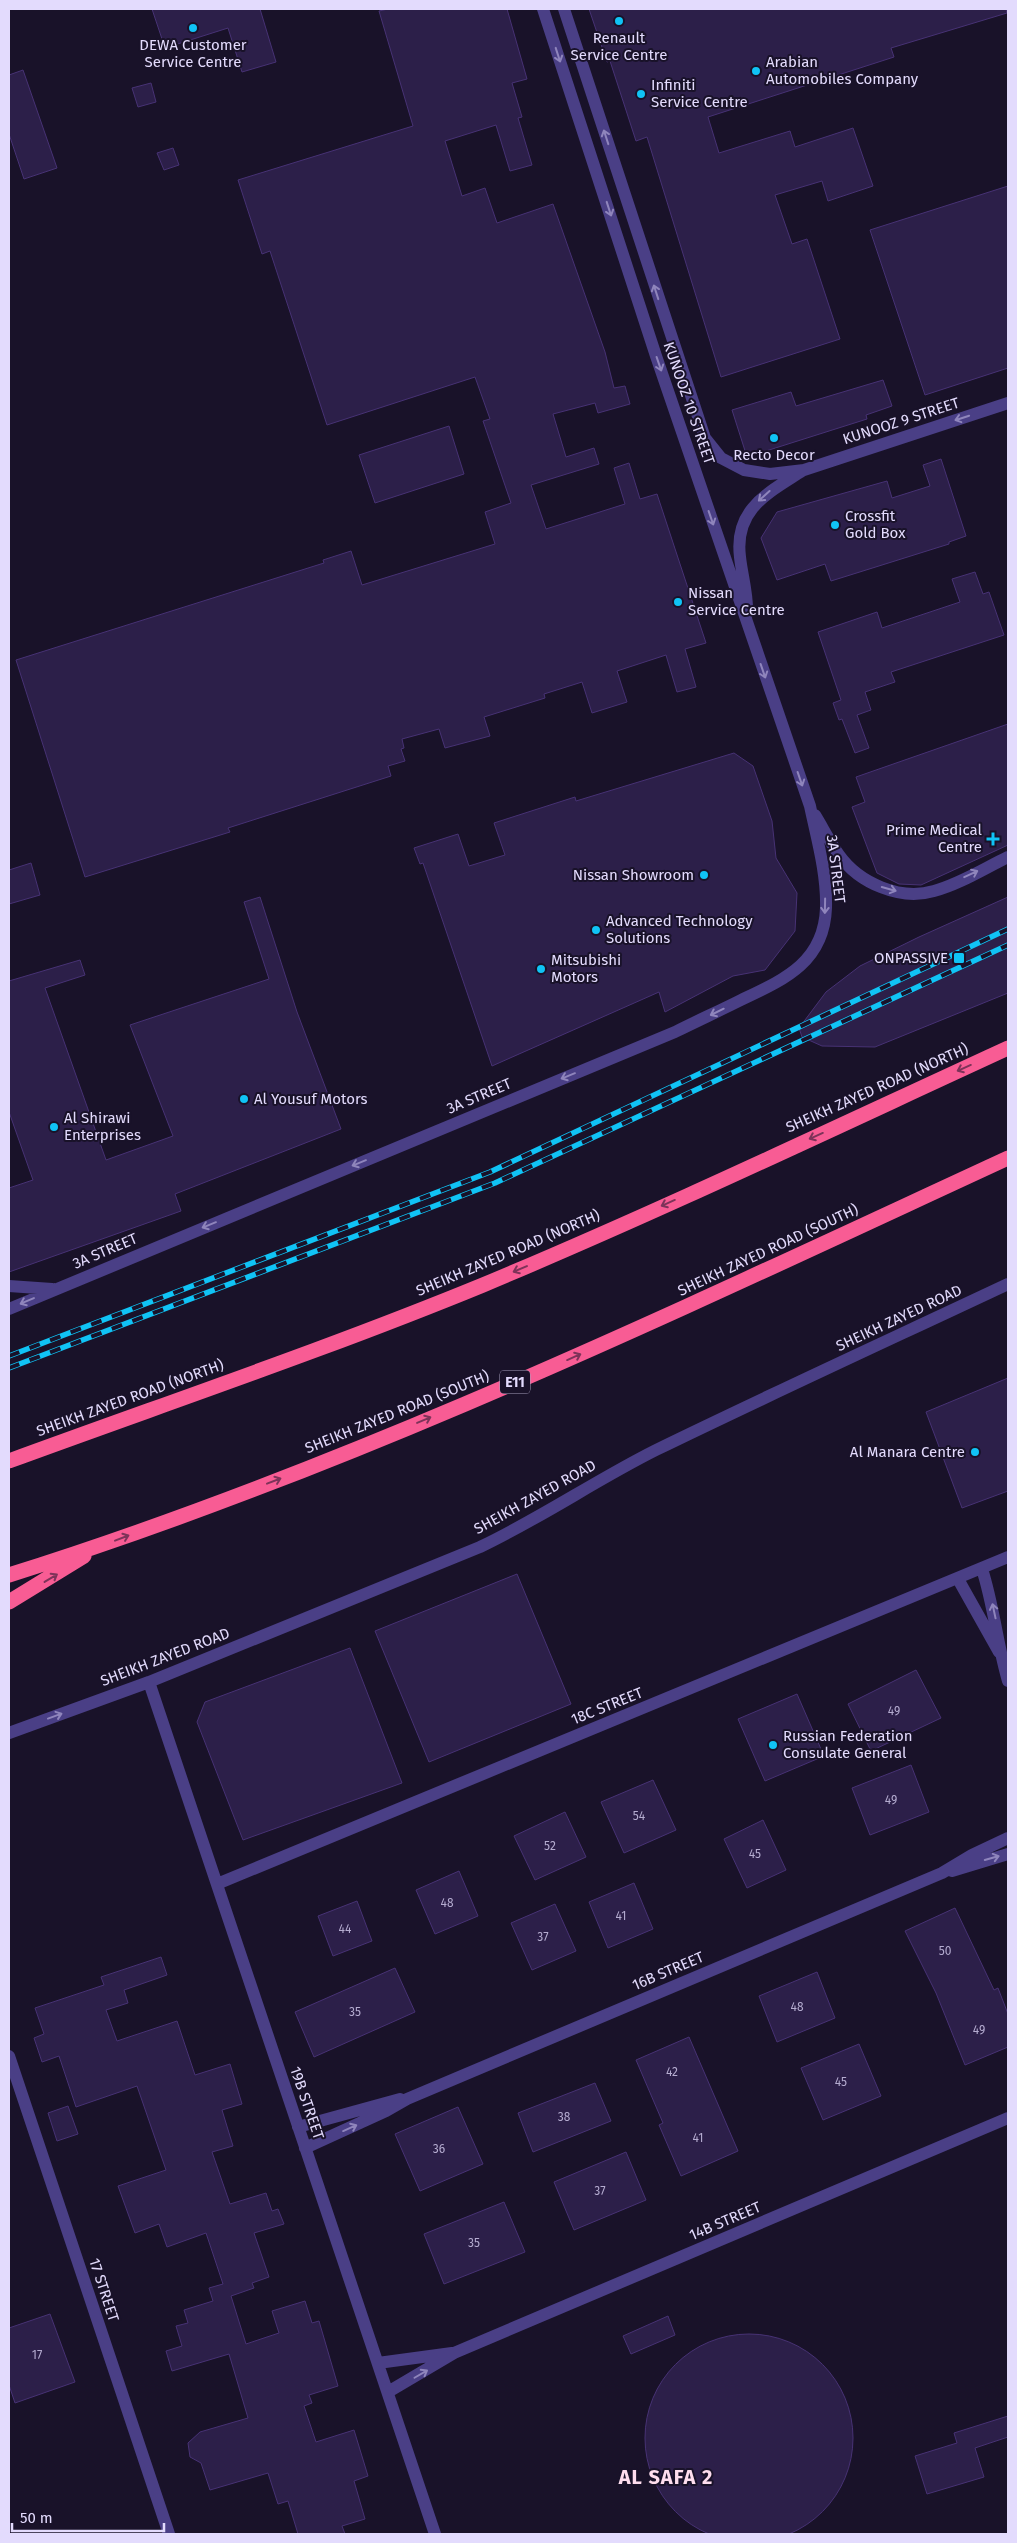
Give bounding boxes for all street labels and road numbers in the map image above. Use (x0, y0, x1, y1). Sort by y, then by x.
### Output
street label: KUNOOZ 10 STREET (660, 339, 718, 467)
street label: KUNOOZ 9 STREET (840, 394, 962, 448)
street label: 3A STREET (823, 834, 849, 904)
street label: SHEIKH ZAYED ROAD (NORTH) (783, 1039, 971, 1136)
street label: 3A STREET (444, 1074, 514, 1118)
street label: SHEIKH ZAYED ROAD (SOUTH) (675, 1200, 861, 1300)
street label: SHEIKH ZAYED ROAD (NORTH) (413, 1206, 603, 1300)
street label: 3A STREET (70, 1229, 140, 1273)
street label: SHEIKH ZAYED ROAD (833, 1281, 965, 1355)
street label: SHEIKH ZAYED ROAD (NORTH) (34, 1356, 226, 1440)
street label: SHEIKH ZAYED ROAD (SOUTH) (302, 1367, 492, 1457)
road number: E11 (500, 1370, 530, 1394)
street label: SHEIKH ZAYED ROAD (471, 1456, 599, 1538)
street label: SHEIKH ZAYED ROAD (98, 1624, 232, 1690)
street label: 18C STREET (569, 1683, 646, 1729)
street label: 16B STREET (629, 1948, 707, 1994)
street label: 19B STREET (286, 2064, 328, 2142)
street label: 14B STREET (686, 2198, 764, 2244)
street label: 17 STREET (85, 2256, 123, 2324)

